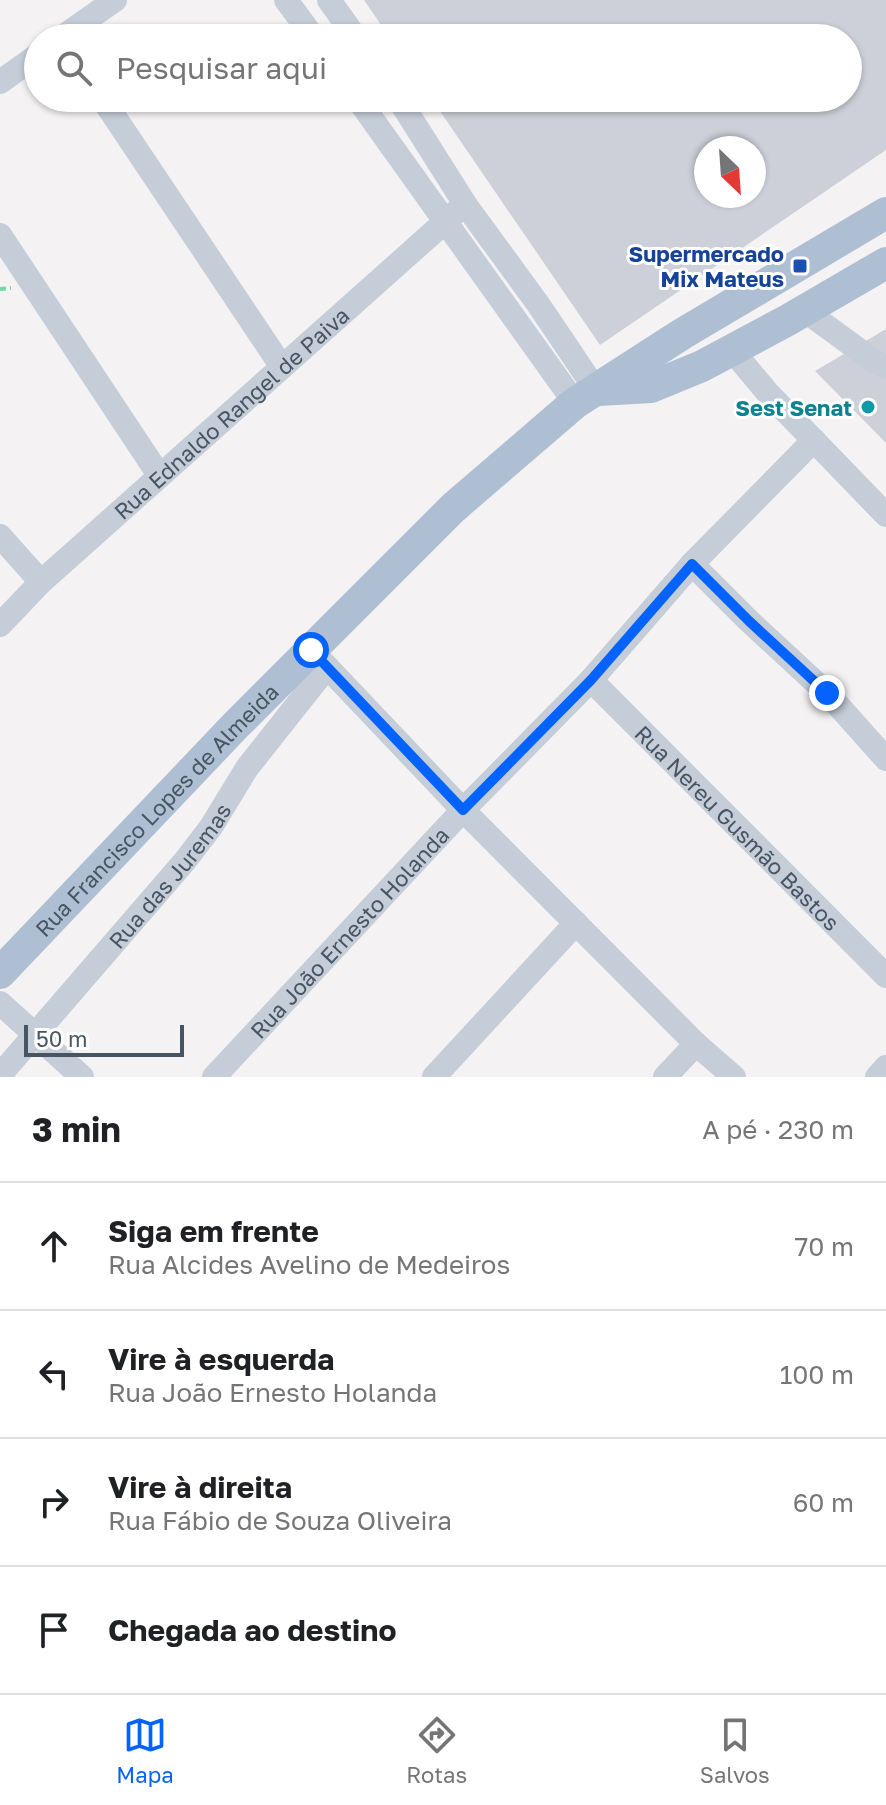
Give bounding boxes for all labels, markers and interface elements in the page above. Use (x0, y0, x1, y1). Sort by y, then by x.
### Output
search box (24, 24, 862, 112)
icon: search (52, 46, 96, 90)
text: Pesquisar aqui (116, 50, 327, 86)
north arrow (694, 136, 766, 208)
place label: Supermercado Mix Mateus (628, 240, 784, 292)
marker: Supermercado Mix Mateus (791, 257, 809, 275)
street label: Rua Ednaldo Rangel de Paiva (108, 301, 354, 524)
place label: Sest Senat (735, 394, 852, 421)
marker: Sest Senat (859, 398, 877, 416)
route start (293, 632, 329, 668)
route end (809, 675, 845, 711)
street label: Rua Francisco Lopes de Almeida (29, 678, 283, 942)
street label: Rua Nereu Gusmão Bastos (630, 719, 846, 936)
street label: Rua das Juremas (102, 798, 236, 953)
street label: Rua João Ernesto Holanda (244, 821, 454, 1043)
scale bar (24, 1021, 184, 1057)
text: 50 m (36, 1025, 87, 1052)
text: 3 min (32, 1109, 121, 1149)
text: A pé · 230 m (702, 1114, 854, 1145)
text: Siga em frente (108, 1213, 319, 1249)
icon: ahead (32, 1224, 76, 1268)
text: 70 m (795, 1231, 854, 1262)
text: Rua Alcides Avelino de Medeiros (108, 1249, 510, 1280)
text: Vire à esquerda (108, 1341, 334, 1377)
icon: left (32, 1352, 76, 1396)
text: 100 m (780, 1359, 854, 1390)
text: Rua João Ernesto Holanda (108, 1377, 437, 1408)
text: Vire à direita (108, 1469, 292, 1505)
icon: right (32, 1480, 76, 1524)
text: 60 m (793, 1487, 854, 1518)
text: Rua Fábio de Souza Oliveira (108, 1505, 452, 1536)
icon: arrive (32, 1608, 76, 1652)
text: Chegada ao destino (108, 1612, 396, 1648)
tab: Mapa (116, 1713, 174, 1788)
tab: Rotas (406, 1713, 467, 1788)
tab: Salvos (700, 1713, 770, 1788)

